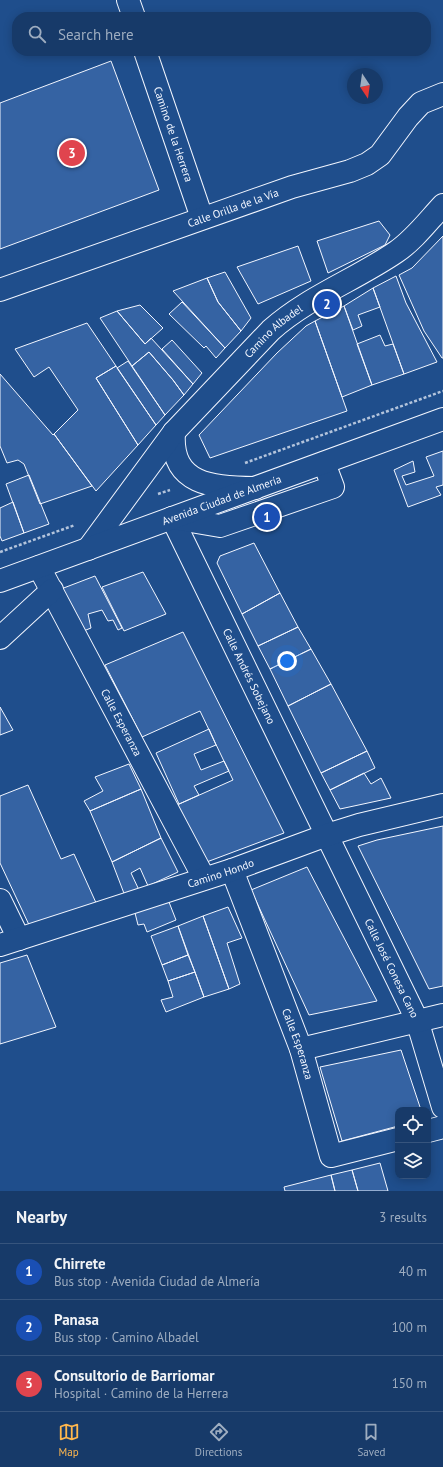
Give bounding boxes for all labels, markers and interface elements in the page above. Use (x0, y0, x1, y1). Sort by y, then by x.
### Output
search box (12, 12, 431, 56)
icon: search (26, 23, 48, 45)
text: Search here (58, 25, 134, 44)
north arrow (347, 68, 383, 104)
street label: Camino de la Herrera (151, 85, 196, 184)
pin: 3 (59, 138, 85, 168)
street label: Calle Orilla de la Vía (186, 185, 280, 230)
pin: 2 (314, 289, 340, 319)
street label: Camino Albadel (241, 301, 306, 361)
street label: Avenida Ciudad de Almería (160, 472, 283, 528)
pin: 1 (254, 502, 280, 532)
street label: Calle Andrés Sobejano (220, 626, 279, 727)
your location (277, 651, 297, 671)
street label: Calle Esperanza (98, 686, 145, 759)
street label: Camino Hondo (186, 855, 256, 891)
street label: Calle José Conesa Cano (362, 916, 422, 1020)
street label: Calle Esperanza (279, 1006, 316, 1081)
map controls (395, 1107, 431, 1179)
button: locate (395, 1107, 431, 1143)
button: layers (395, 1143, 431, 1179)
text: Nearby (16, 1206, 67, 1228)
text: 3 results (379, 1209, 427, 1226)
text: Chirrete (54, 1254, 106, 1273)
text: 1 (25, 1263, 33, 1280)
text: 40 m (399, 1263, 427, 1280)
text: Bus stop · Avenida Ciudad de Almería (54, 1273, 260, 1290)
text: Panasa (54, 1310, 99, 1329)
text: 2 (25, 1319, 33, 1336)
text: 100 m (392, 1319, 427, 1336)
text: Bus stop · Camino Albadel (54, 1329, 199, 1346)
text: Consultorio de Barriomar (54, 1366, 214, 1385)
text: 3 (25, 1375, 33, 1392)
text: 150 m (392, 1375, 427, 1392)
text: Hospital · Camino de la Herrera (54, 1385, 228, 1402)
tab: Map (58, 1421, 80, 1459)
tab: Directions (195, 1421, 242, 1459)
tab: Saved (357, 1421, 385, 1459)

